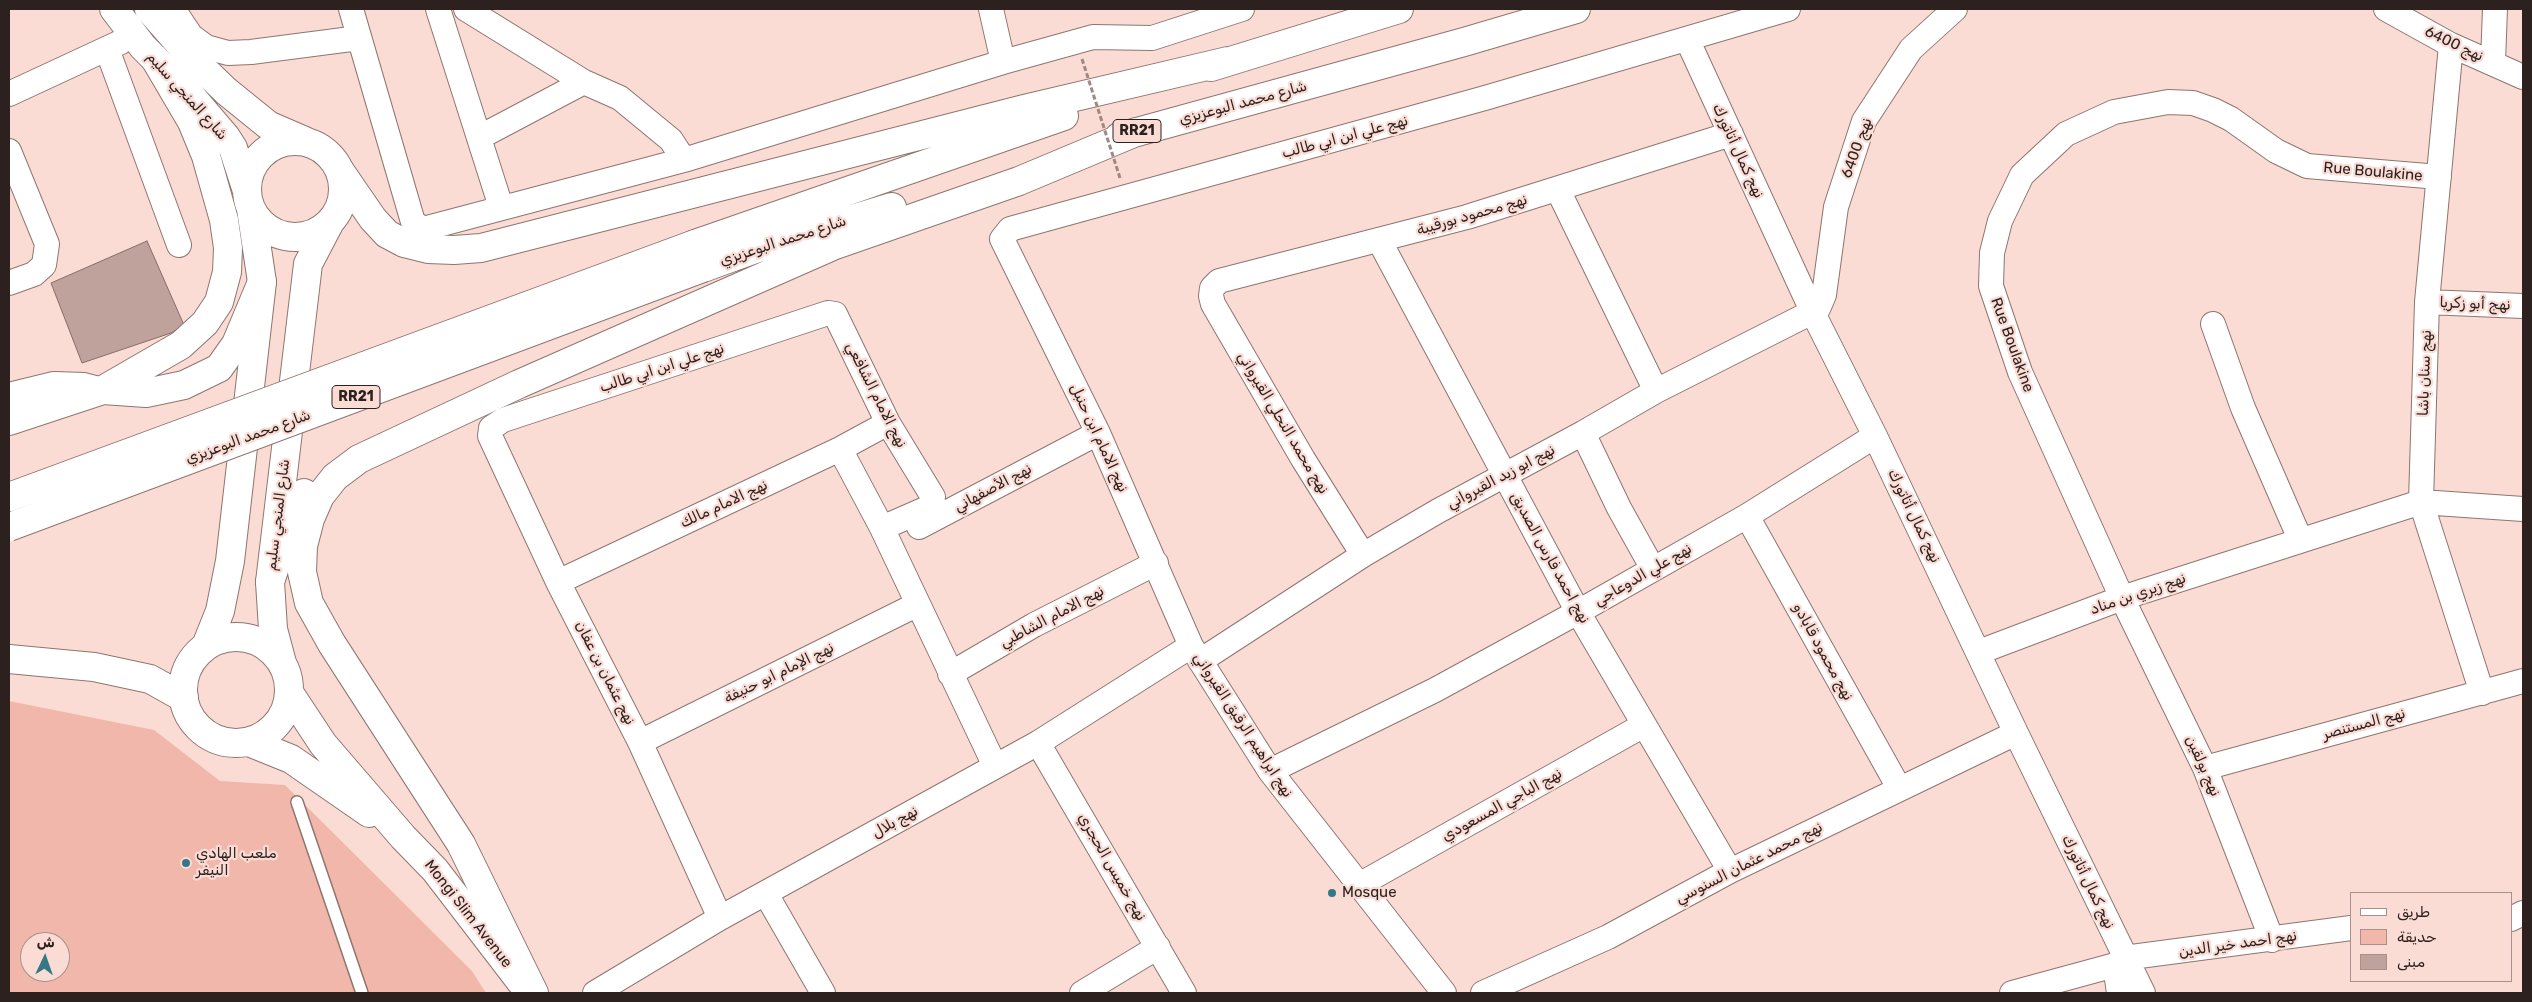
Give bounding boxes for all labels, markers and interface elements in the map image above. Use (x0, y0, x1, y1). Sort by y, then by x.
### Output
street label: نهج 6400 (2422, 23, 2486, 65)
street label: شارع المنجي سليم (143, 48, 231, 144)
street label: شارع محمد البوعزيزي (1177, 77, 1309, 129)
street label: نهج كمال أتاتورك (1708, 101, 1768, 201)
street label: نهج علي ابن ابي طالب (1280, 111, 1410, 163)
street label: نهج 6400 (1838, 115, 1876, 181)
road number: RR21 (1113, 120, 1161, 142)
street label: Rue Boulakine (2323, 159, 2423, 185)
street label: نهج محمود بورقيبة (1415, 191, 1529, 239)
street label: شارع محمد البوعزيزي (718, 212, 848, 270)
street label: نهج أبو زكريا (2439, 294, 2511, 314)
street label: Rue Boulakine (1987, 295, 2037, 395)
street label: نهج سنان باشا (2415, 330, 2435, 416)
street label: نهج علي ابن ابي طالب (597, 339, 727, 397)
street label: نهج الامام الشافعي (842, 339, 910, 451)
street label: نهج محمد النحلي القيرواني (1233, 349, 1333, 497)
street label: نهج الامام ابن حنبل (1066, 381, 1132, 495)
road number: RR21 (332, 386, 380, 408)
street label: شارع محمد البوعزيزي (183, 406, 313, 468)
street label: نهج ابو زيد القيرواني (1444, 441, 1558, 513)
street label: شارع المنجي سليم (262, 458, 294, 572)
street label: نهج الأصفهاني (951, 460, 1035, 516)
street label: نهج كمال أتاتورك (1884, 466, 1944, 566)
street label: نهج الامام مالك (677, 476, 771, 532)
street label: نهج احمد فارس الصديق (1506, 489, 1594, 627)
street label: نهج علي الدوعاجي (1591, 540, 1695, 610)
street label: نهج زيري بن مناد (2088, 569, 2188, 619)
street label: نهج الامام الشاطبي (997, 582, 1107, 652)
street label: نهج محمود قابادو (1789, 600, 1857, 704)
street label: نهج عثمان بن عفان (571, 618, 639, 728)
street label: نهج الإمام ابو حنيفة (721, 639, 837, 707)
street label: نهج ابراهيم الرقيق القيرواني (1189, 649, 1297, 801)
street label: نهج المستنصر (2321, 704, 2407, 744)
street label: نهج بولقين (2182, 733, 2224, 799)
street label: نهج الباجي المسعودي (1439, 764, 1565, 846)
street label: نهج بلال (869, 802, 921, 842)
street label: نهج خميس الحجري (1074, 810, 1150, 924)
street label: نهج محمد عثمان السنوسي (1672, 818, 1826, 908)
street label: نهج كمال أتاتورك (2058, 832, 2118, 932)
place label: ملعب الهادي النيفر (196, 845, 277, 880)
street label: Mongi Slim Avenue (420, 856, 516, 972)
marker: ملعب الهادي النيفر (180, 857, 192, 869)
place label: Mosque (1342, 884, 1397, 902)
marker: Mosque (1326, 887, 1338, 899)
legend (2350, 892, 2512, 982)
text: طريق (2397, 903, 2430, 921)
street label: نهج احمد خير الدين (2178, 927, 2298, 961)
text: حديقة (2397, 928, 2437, 946)
north arrow (20, 932, 70, 982)
text: ش (36, 934, 55, 951)
text: مبنى (2397, 953, 2425, 971)

